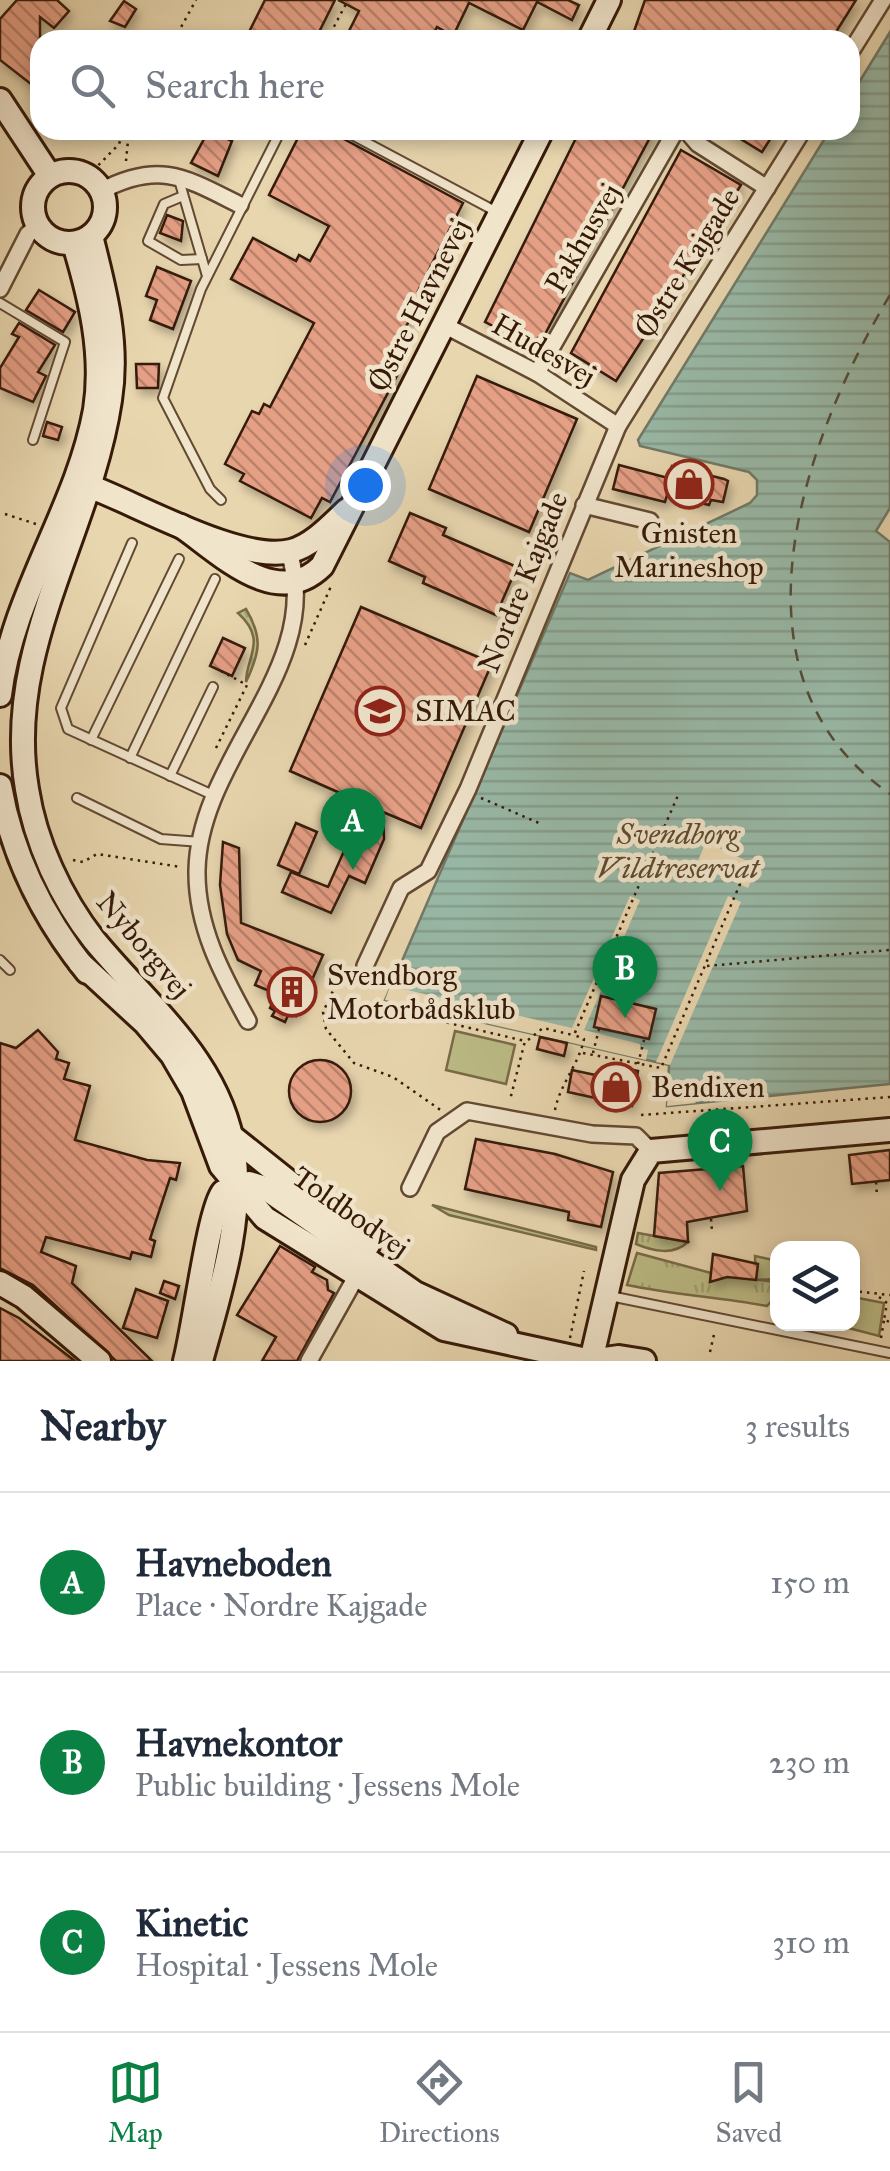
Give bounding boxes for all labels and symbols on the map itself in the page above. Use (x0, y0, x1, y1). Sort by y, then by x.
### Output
street label: Pakhusvej (537, 177, 629, 299)
street label: Østre Kajgade (627, 181, 747, 345)
street label: Østre Havnevej (360, 212, 478, 398)
street label: Hudesvej (486, 306, 602, 394)
shop icon: Gnisten Marineshop (663, 458, 715, 510)
your location (340, 460, 391, 511)
street label: Nordre Kajgade (470, 486, 576, 678)
place label: Gnisten Marineshop (614, 515, 764, 585)
school or university icon: SIMAC (354, 685, 406, 737)
place label: SIMAC (415, 693, 516, 729)
pin: A (320, 788, 386, 870)
park label: Svendborg Vildtreservat (597, 816, 761, 886)
street label: Nyborgvej (89, 884, 199, 1006)
pin: B (592, 936, 658, 1018)
place label: Svendborg Motorbådsklub (327, 957, 516, 1027)
building icon: Svendborg Motorbådsklub (266, 966, 318, 1018)
shop icon: Bendixen (590, 1061, 642, 1113)
place label: Bendixen (651, 1069, 765, 1105)
pin: C (688, 1108, 752, 1191)
street label: Toldbodvej (285, 1159, 417, 1265)

